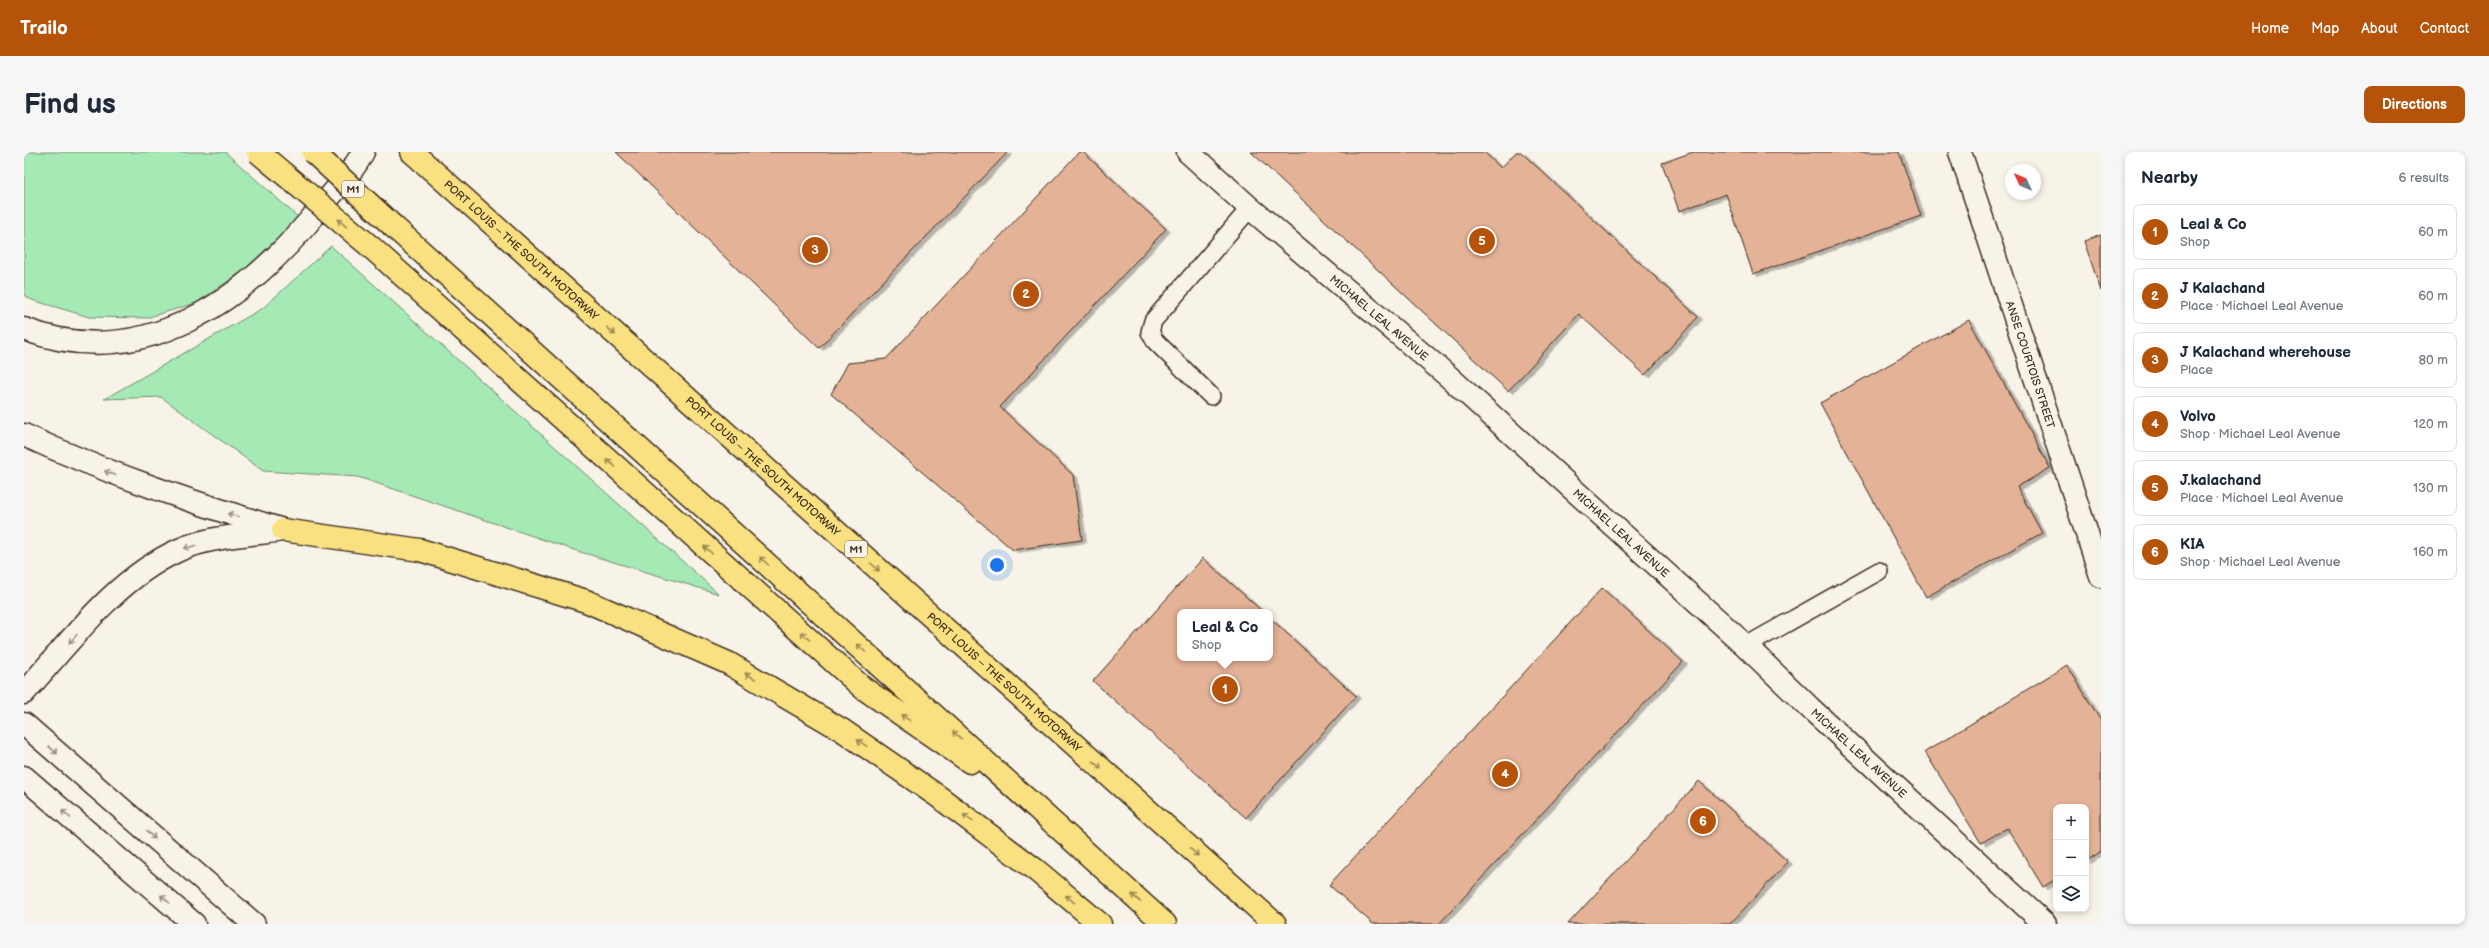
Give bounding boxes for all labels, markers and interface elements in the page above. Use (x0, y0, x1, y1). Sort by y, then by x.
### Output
text: Trailo (20, 17, 68, 40)
text: Home (2251, 20, 2289, 37)
text: Map (2311, 20, 2339, 37)
text: About (2361, 20, 2398, 37)
text: Contact (2420, 20, 2469, 37)
button: Directions (2364, 86, 2465, 123)
text: Find us (24, 88, 116, 121)
north arrow (2005, 164, 2041, 200)
text: Nearby (2141, 168, 2198, 188)
text: 6 results (2399, 170, 2449, 186)
street label: PORT LOUIS – THE SOUTH MOTORWAY (441, 178, 602, 323)
road number: M1 (342, 181, 364, 197)
text: Leal & Co (2180, 215, 2247, 234)
one-way arrow (336, 219, 347, 228)
text: 1 (2152, 224, 2158, 240)
text: 60 m (2418, 224, 2448, 240)
pin: 5 (1469, 226, 1495, 256)
text: Shop (2180, 234, 2210, 250)
pin: 3 (802, 235, 828, 265)
street label: MICHAEL LEAL AVENUE (1327, 273, 1431, 363)
pin: 2 (1013, 279, 1039, 309)
text: J Kalachand (2180, 279, 2265, 298)
text: 2 (2151, 288, 2159, 304)
text: 60 m (2418, 288, 2448, 304)
text: Place · Michael Leal Avenue (2180, 298, 2343, 314)
street label: ANSE COURTOIS STREET (2003, 299, 2058, 430)
one-way arrow (606, 326, 617, 335)
text: J Kalachand wherehouse (2180, 343, 2351, 362)
text: 3 (2151, 352, 2159, 368)
text: 80 m (2419, 352, 2448, 368)
text: Place (2180, 362, 2213, 378)
street label: PORT LOUIS – THE SOUTH MOTORWAY (683, 394, 843, 539)
text: Volvo (2180, 407, 2216, 426)
text: 4 (2151, 416, 2159, 432)
text: 120 m (2413, 416, 2448, 432)
text: Shop · Michael Leal Avenue (2180, 426, 2341, 442)
one-way arrow (606, 458, 616, 468)
one-way arrow (104, 468, 116, 476)
text: J.kalachand (2180, 471, 2261, 490)
text: 5 (2151, 480, 2159, 496)
text: 130 m (2413, 480, 2448, 496)
street label: MICHAEL LEAL AVENUE (1570, 487, 1672, 580)
text: Place · Michael Leal Avenue (2180, 490, 2343, 506)
one-way arrow (226, 511, 239, 518)
text: KIA (2180, 535, 2204, 554)
road number: M1 (845, 541, 867, 557)
one-way arrow (184, 544, 197, 551)
text: 6 (2151, 544, 2159, 560)
text: 160 m (2413, 544, 2448, 560)
one-way arrow (703, 545, 713, 554)
text: Shop · Michael Leal Avenue (2180, 554, 2341, 570)
your location (987, 555, 1007, 575)
one-way arrow (759, 556, 769, 565)
one-way arrow (870, 562, 880, 571)
popup (1177, 609, 1273, 661)
street label: PORT LOUIS – THE SOUTH MOTORWAY (924, 610, 1085, 755)
text: Leal & Co (1192, 618, 1258, 637)
one-way arrow (800, 632, 810, 641)
one-way arrow (69, 634, 78, 644)
text: Shop (1192, 637, 1222, 653)
one-way arrow (855, 643, 866, 652)
one-way arrow (744, 672, 756, 680)
pin: 1 (1212, 674, 1238, 704)
street label: MICHAEL LEAL AVENUE (1808, 706, 1909, 801)
one-way arrow (901, 714, 912, 722)
one-way arrow (952, 730, 962, 739)
one-way arrow (856, 739, 867, 747)
one-way arrow (48, 745, 58, 754)
pin: 4 (1492, 759, 1518, 789)
one-way arrow (1092, 761, 1103, 770)
map controls (2053, 804, 2089, 912)
button: + (2053, 804, 2089, 840)
pin: 6 (1690, 806, 1716, 836)
one-way arrow (61, 809, 72, 818)
one-way arrow (962, 814, 973, 822)
one-way arrow (146, 830, 156, 839)
button: − (2053, 840, 2089, 876)
one-way arrow (1189, 847, 1199, 856)
button: layers (2053, 876, 2089, 912)
one-way arrow (1131, 893, 1141, 902)
one-way arrow (159, 894, 170, 903)
one-way arrow (1064, 894, 1075, 903)

